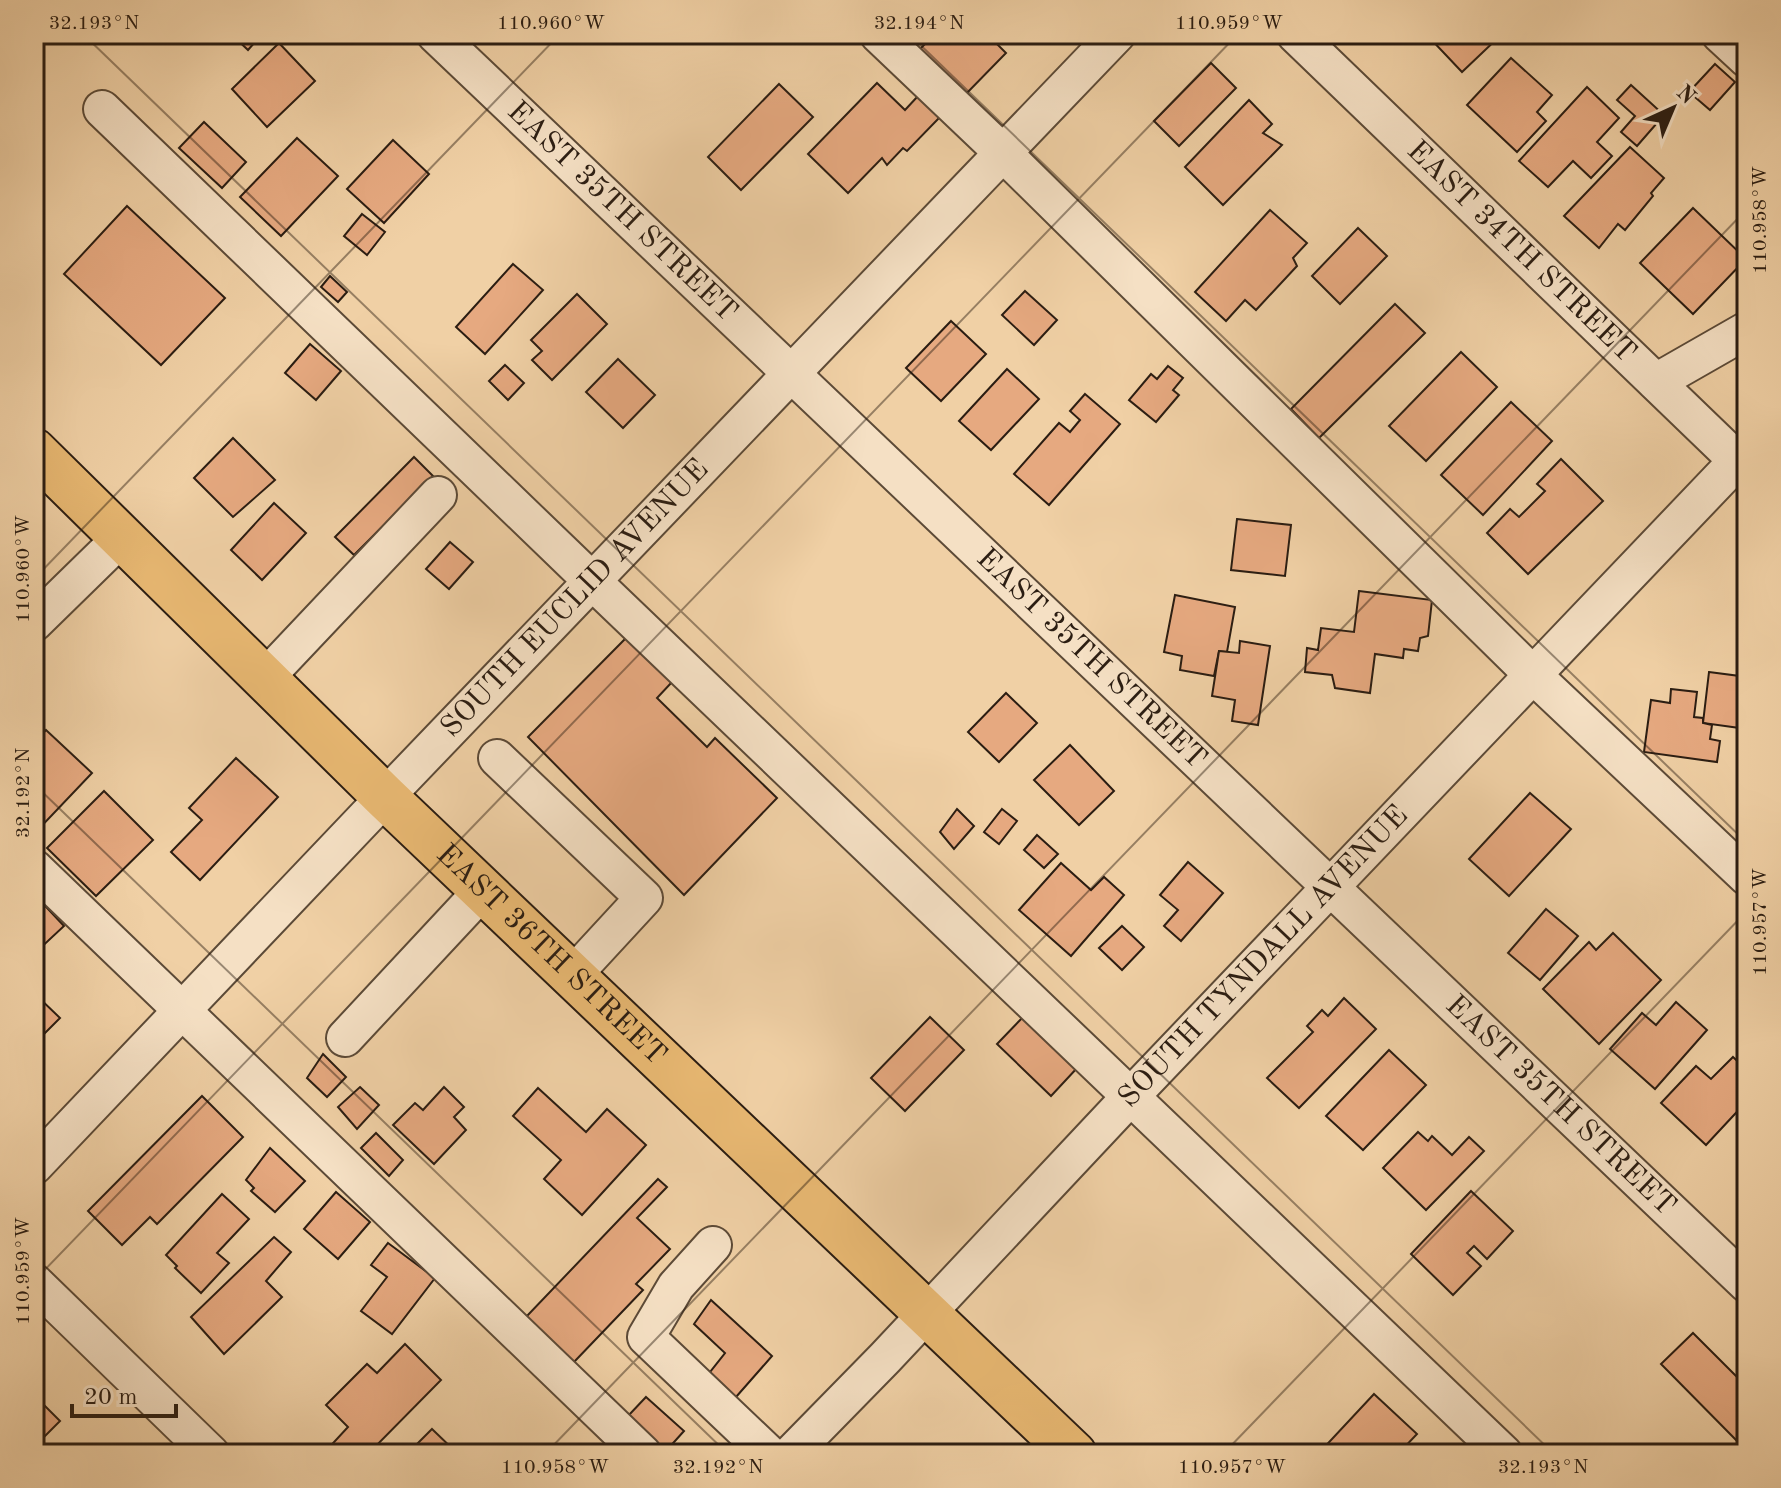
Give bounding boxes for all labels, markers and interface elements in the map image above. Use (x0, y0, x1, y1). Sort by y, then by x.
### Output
text: 32.193°N (49, 14, 139, 34)
text: 110.960°W (497, 14, 605, 34)
text: 32.194°N (874, 14, 964, 34)
text: 110.959°W (1175, 14, 1283, 34)
north arrow (1633, 68, 1713, 148)
text: N (1672, 81, 1699, 109)
street label: EAST 35TH STREET (501, 96, 742, 328)
street label: EAST 34TH STREET (1401, 135, 1641, 369)
text: 110.958°W (1751, 166, 1771, 274)
street label: SOUTH EUCLID AVENUE (436, 454, 715, 743)
text: 110.960°W (14, 515, 34, 623)
street label: EAST 35TH STREET (970, 543, 1212, 775)
text: 32.192°N (14, 748, 34, 838)
street label: SOUTH TYNDALL AVENUE (1113, 800, 1414, 1113)
street label: EAST 36TH STREET (430, 839, 671, 1071)
text: 110.957°W (1751, 868, 1771, 976)
street label: EAST 35TH STREET (1439, 990, 1681, 1222)
text: 110.959°W (14, 1217, 34, 1325)
scale bar (72, 1368, 176, 1418)
text: 20 m (84, 1386, 138, 1410)
text: 110.958°W (501, 1458, 609, 1478)
text: 32.192°N (673, 1458, 763, 1478)
text: 110.957°W (1178, 1458, 1286, 1478)
text: 32.193°N (1498, 1458, 1588, 1478)

